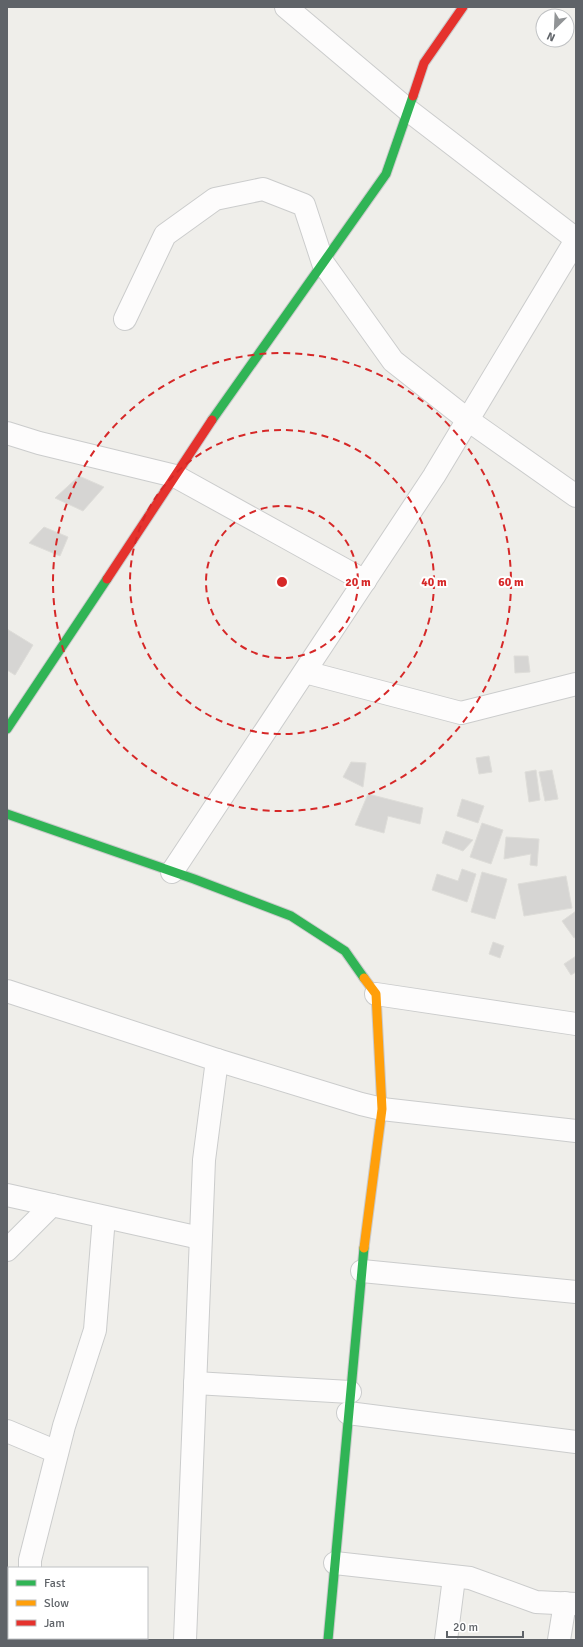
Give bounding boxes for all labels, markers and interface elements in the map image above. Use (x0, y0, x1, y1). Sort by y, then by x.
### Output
north arrow (535, 8, 575, 48)
text: N (545, 29, 557, 44)
centre of rings (275, 575, 289, 589)
text: 20 m (345, 575, 371, 590)
text: 40 m (421, 575, 447, 590)
text: 60 m (498, 575, 524, 590)
legend (8, 1567, 148, 1639)
text: Fast (44, 1576, 65, 1591)
text: Slow (44, 1596, 69, 1611)
scale bar (447, 1613, 523, 1639)
text: Jam (44, 1616, 65, 1631)
text: 20 m (453, 1620, 478, 1635)

